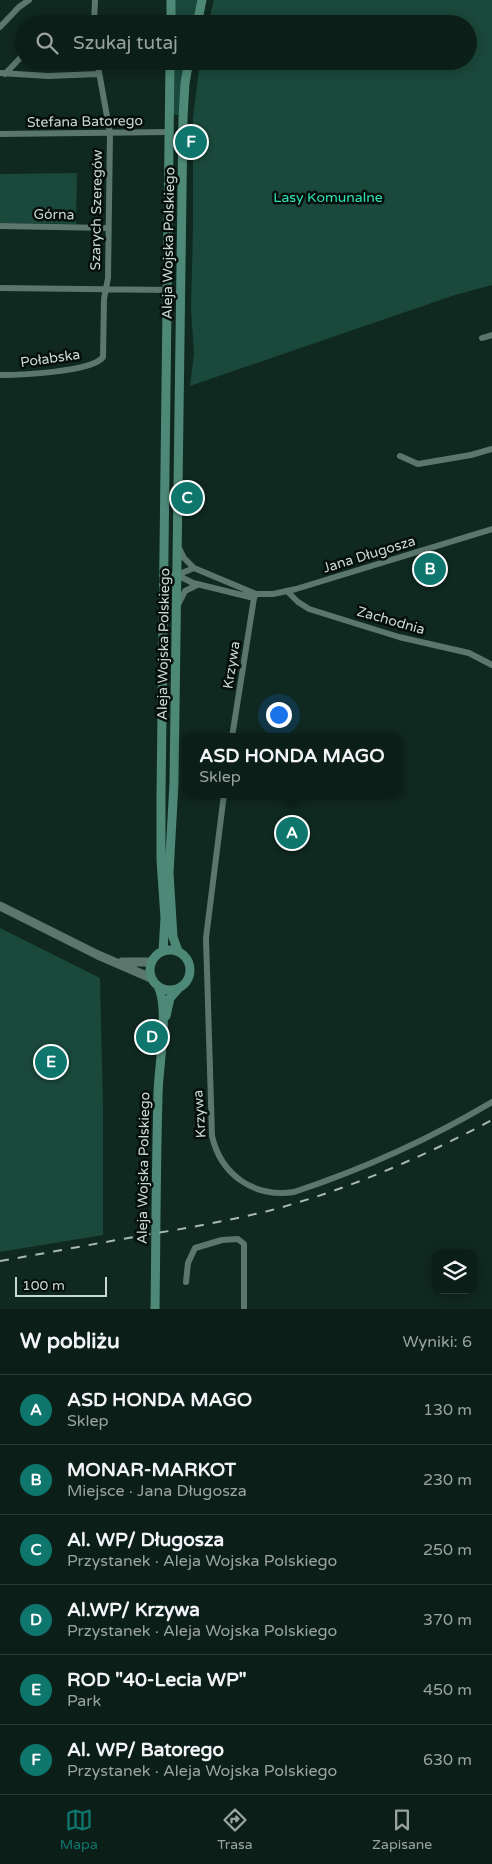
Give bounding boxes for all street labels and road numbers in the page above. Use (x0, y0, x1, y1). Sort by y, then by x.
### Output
street label: Stefana Batorego (27, 112, 143, 131)
street label: Szarych Szeregów (87, 149, 106, 271)
street label: Aleja Wojska Polskiego (159, 167, 178, 319)
street label: Górna (33, 206, 75, 223)
street label: Połabska (19, 346, 81, 371)
street label: Jana Długosza (321, 532, 418, 577)
street label: Aleja Wojska Polskiego (154, 568, 173, 720)
street label: Zachodnia (355, 603, 427, 638)
street label: Krzywa (219, 640, 244, 690)
street label: Krzywa (189, 1089, 210, 1139)
street label: Aleja Wojska Polskiego (134, 1092, 153, 1244)

